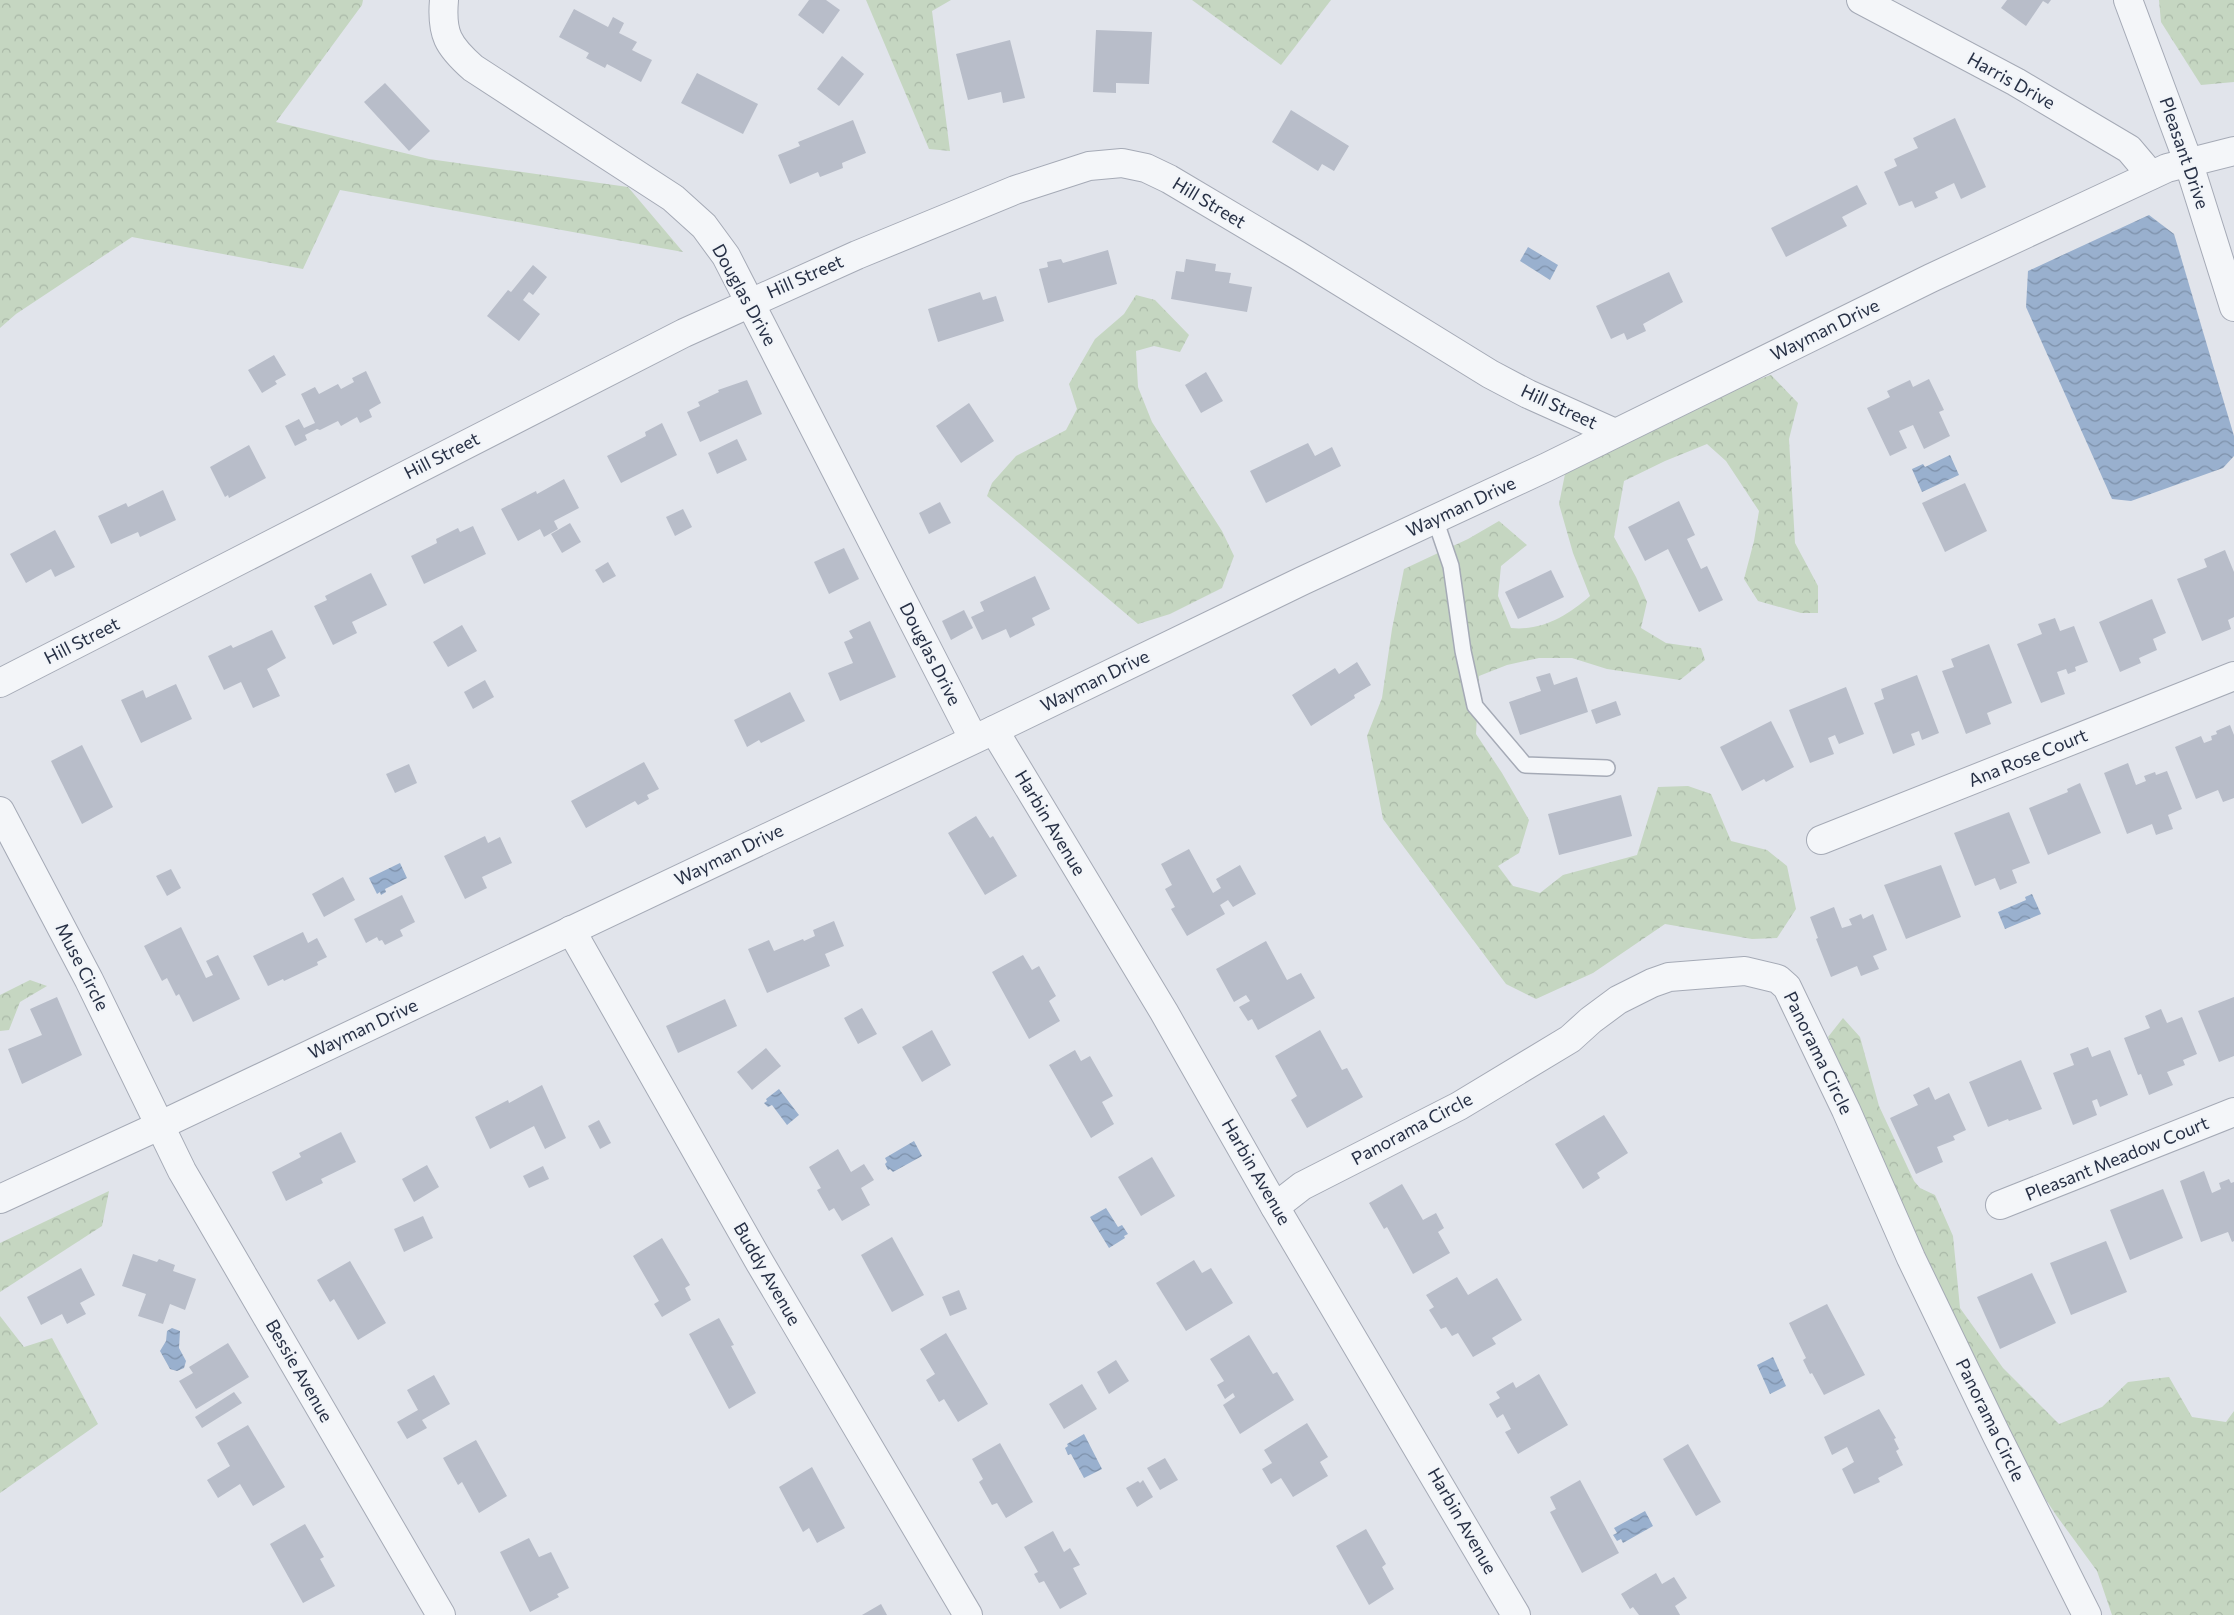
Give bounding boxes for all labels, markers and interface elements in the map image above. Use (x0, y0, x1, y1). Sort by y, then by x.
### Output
street label: Harris Drive (1964, 47, 2059, 113)
street label: Pleasant Drive (2155, 94, 2214, 212)
street label: Hill Street (1169, 172, 1250, 233)
street label: Douglas Drive (708, 240, 782, 349)
street label: Hill Street (763, 249, 846, 303)
street label: Wayman Drive (1767, 293, 1883, 365)
street label: Hill Street (1518, 379, 1601, 433)
street label: Hill Street (400, 427, 483, 483)
street label: Wayman Drive (1402, 471, 1519, 541)
street label: Douglas Drive (895, 598, 966, 709)
street label: Hill Street (40, 612, 123, 668)
street label: Wayman Drive (1037, 644, 1153, 716)
street label: Ana Rose Court (1965, 723, 2090, 791)
street label: Harbin Avenue (1011, 766, 1091, 879)
street label: Wayman Drive (671, 818, 787, 890)
street label: Muse Circle (51, 919, 114, 1014)
street label: Panorama Circle (1780, 988, 1858, 1117)
street label: Wayman Drive (304, 993, 421, 1063)
street label: Panorama Circle (1347, 1087, 1476, 1169)
street label: Pleasant Meadow Court (2022, 1111, 2212, 1205)
street label: Harbin Avenue (1218, 1114, 1296, 1229)
street label: Buddy Avenue (730, 1218, 806, 1329)
street label: Bessie Avenue (262, 1315, 338, 1426)
street label: Panorama Circle (1952, 1355, 2030, 1484)
street label: Harbin Avenue (1424, 1463, 1502, 1578)

